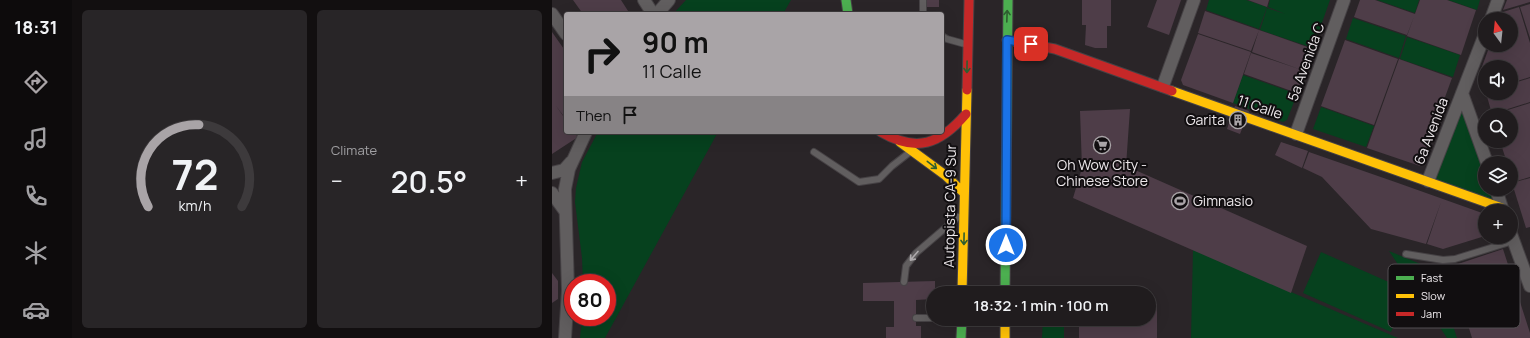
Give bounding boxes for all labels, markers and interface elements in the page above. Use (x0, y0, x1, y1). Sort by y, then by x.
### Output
one-way arrow (1004, 10, 1011, 23)
north arrow (1478, 12, 1518, 52)
map controls (1478, 12, 1518, 244)
text: 18:31 (14, 15, 58, 39)
street label: 5a Avenida C (1283, 20, 1329, 104)
text: 90 m (642, 23, 709, 61)
pin (1014, 27, 1048, 61)
icon: right (576, 28, 628, 80)
icon: arrive (1020, 33, 1042, 55)
text: 11 Calle (642, 59, 701, 83)
one-way arrow (963, 60, 971, 73)
button: sound (1478, 60, 1518, 100)
icon: directions (22, 68, 50, 96)
street label: 11 Calle (1235, 90, 1285, 123)
street label: 6a Avenida (1409, 95, 1452, 167)
icon: arrive (619, 104, 641, 126)
text: Then (576, 105, 611, 126)
button: search (1478, 108, 1518, 148)
place label: Garita (1186, 110, 1225, 129)
building icon: Garita (1228, 110, 1248, 130)
icon: music (22, 125, 50, 153)
supermarket icon: Oh Wow City - Chinese Store (1092, 135, 1112, 155)
text: Climate (331, 141, 377, 159)
street label: Autopista CA-9 Sur (939, 144, 960, 268)
text: 72 (171, 146, 218, 202)
place label: Oh Wow City - Chinese Store (1056, 155, 1148, 190)
button: layers (1478, 156, 1518, 196)
text: 20.5° (391, 161, 467, 202)
one-way arrow (926, 161, 937, 170)
text: − (331, 166, 343, 196)
text: + (515, 166, 528, 196)
icon: phone (22, 182, 50, 210)
sports icon: Gimnasio (1170, 191, 1190, 211)
place label: Gimnasio (1193, 191, 1253, 210)
text: km/h (178, 196, 211, 215)
button: + (1478, 204, 1518, 244)
position arrow (985, 224, 1027, 266)
one-way arrow (960, 232, 967, 245)
icon: climate (22, 239, 50, 267)
one-way arrow (909, 251, 918, 261)
legend (1388, 264, 1520, 328)
text: Fast (1421, 270, 1443, 285)
speed limit sign: 80 (564, 274, 616, 326)
text: Slow (1421, 288, 1446, 303)
text: 18:32 · 1 min · 100 m (974, 295, 1108, 316)
icon: car (22, 296, 50, 324)
text: Jam (1421, 306, 1442, 321)

